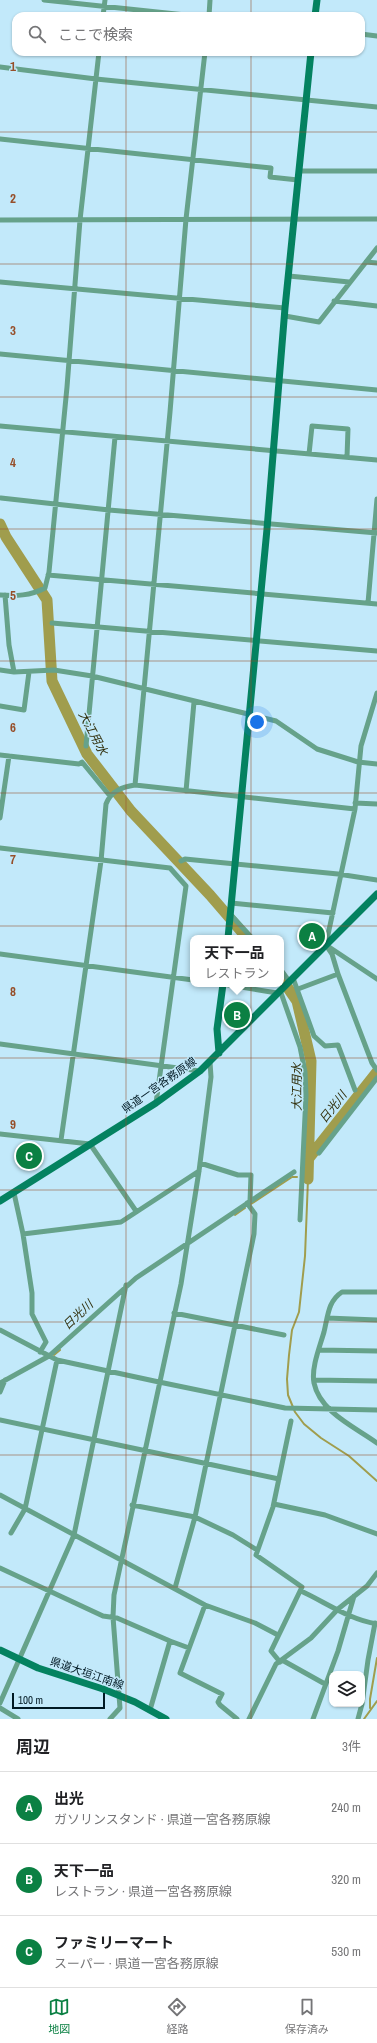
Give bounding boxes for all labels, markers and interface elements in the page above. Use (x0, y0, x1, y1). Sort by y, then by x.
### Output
search box (12, 12, 365, 56)
icon: search (26, 23, 48, 45)
text: ここで検索 (58, 24, 133, 45)
text: 1 (10, 58, 16, 75)
text: 2 (10, 190, 16, 207)
text: 3 (10, 322, 16, 339)
text: 4 (10, 454, 16, 471)
text: 5 (10, 587, 16, 604)
water label: 大江用水 (75, 708, 112, 760)
your location (247, 712, 267, 732)
text: 6 (10, 719, 16, 736)
text: 7 (10, 851, 16, 868)
pin: A (299, 921, 325, 951)
popup (190, 935, 284, 987)
text: 天下一品 (204, 942, 265, 963)
text: レストラン (204, 965, 270, 982)
text: 8 (10, 983, 16, 1000)
pin: B (224, 1000, 250, 1030)
street label: 県道一宮各務原線 (119, 1054, 199, 1116)
water label: 大江用水 (289, 1061, 305, 1111)
water label: 日光川 (316, 1086, 352, 1126)
text: 9 (10, 1116, 16, 1133)
pin: C (16, 1141, 42, 1171)
water label: 日光川 (59, 1296, 98, 1333)
street label: 県道大垣江南線 (48, 1654, 126, 1692)
map controls (329, 1671, 365, 1707)
button: layers (329, 1671, 365, 1707)
scale bar (12, 1691, 105, 1710)
text: 100 m (18, 1693, 43, 1707)
text: 周辺 (16, 1735, 50, 1758)
text: 3件 (342, 1738, 361, 1755)
text: 出光 (54, 1788, 84, 1809)
text: A (25, 1799, 33, 1816)
text: 240 m (331, 1799, 361, 1816)
text: ガソリンスタンド · 県道一宮各務原線 (54, 1811, 271, 1828)
text: 天下一品 (54, 1860, 114, 1881)
text: B (25, 1871, 33, 1888)
text: 320 m (331, 1871, 361, 1888)
text: レストラン · 県道一宮各務原線 (54, 1883, 232, 1900)
text: ファミリーマート (54, 1932, 174, 1953)
text: C (25, 1943, 33, 1960)
text: 530 m (331, 1943, 361, 1960)
text: スーパー · 県道一宮各務原線 (54, 1955, 219, 1972)
tab: 地図 (48, 1996, 70, 2036)
tab: 経路 (166, 1996, 188, 2036)
tab: 保存済み (285, 1996, 329, 2036)

